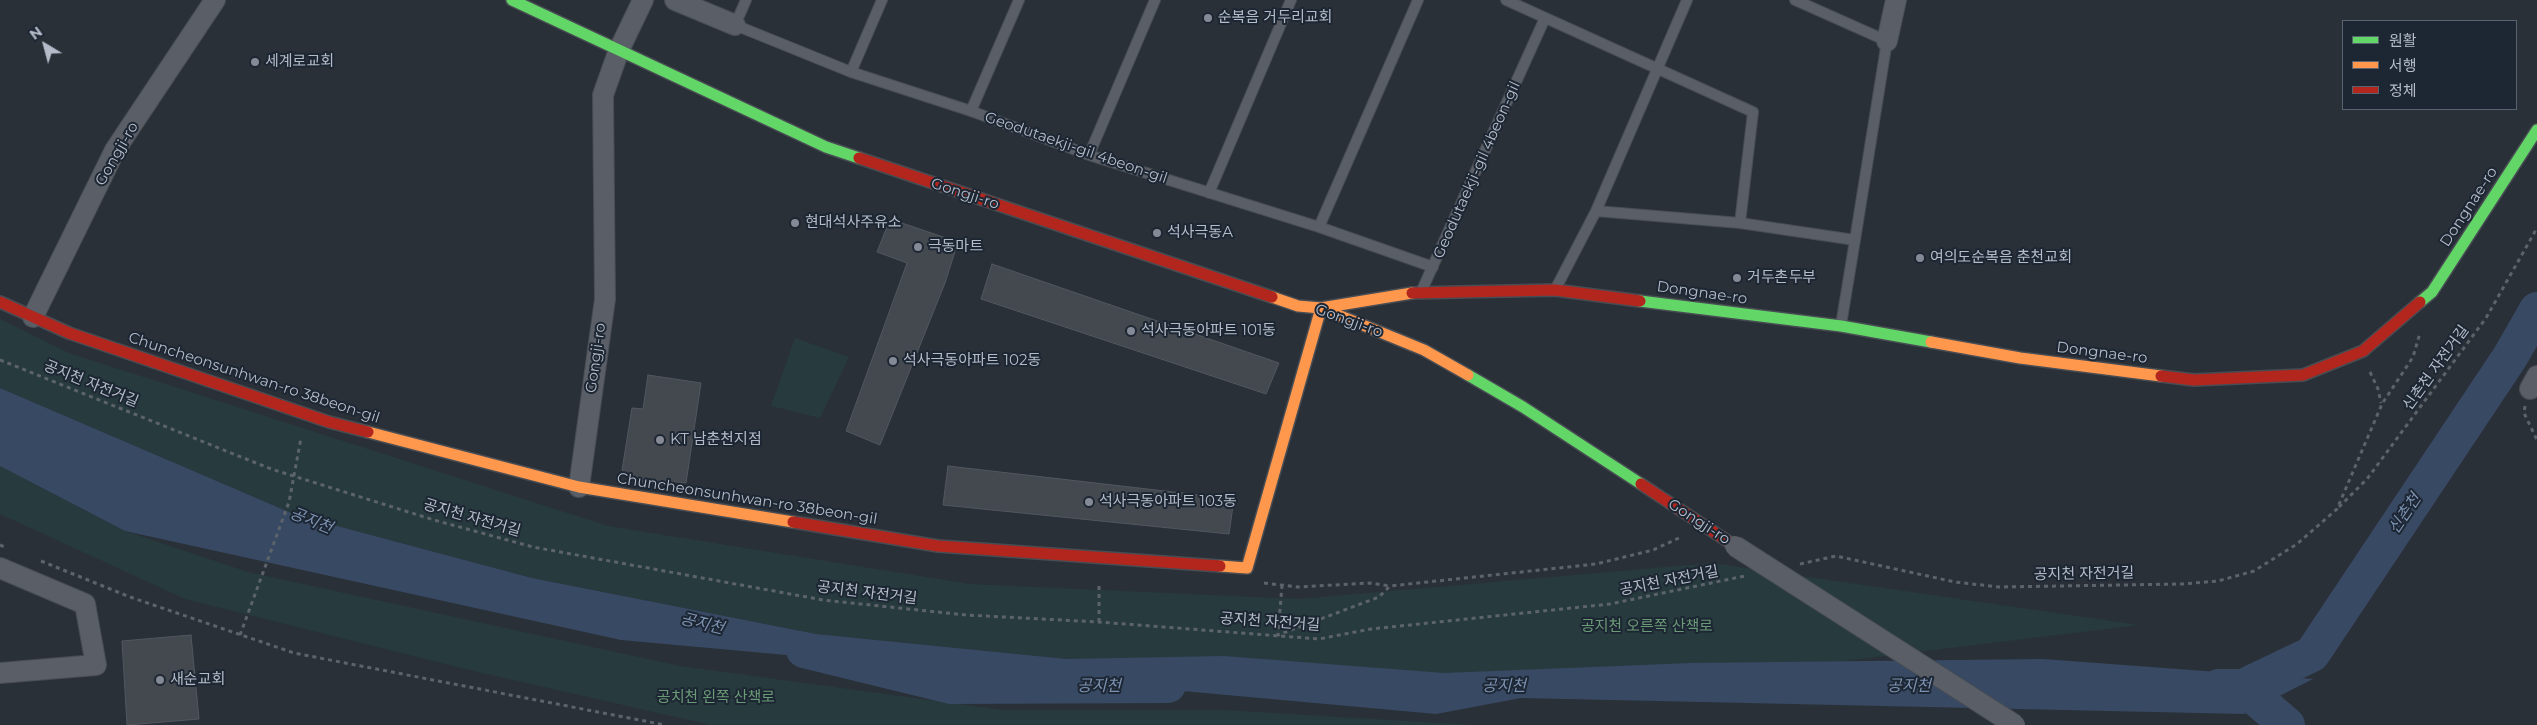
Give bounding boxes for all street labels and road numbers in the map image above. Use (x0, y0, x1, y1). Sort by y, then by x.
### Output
street label: Geodutaekji-gil 4beon-gil (1430, 79, 1524, 261)
street label: Geodutaekji-gil 4beon-gil (982, 108, 1170, 188)
street label: Gongji-ro (92, 119, 142, 189)
street label: Dongnae-ro (2437, 164, 2501, 250)
street label: Gongji-ro (929, 175, 1001, 213)
street label: Dongnae-ro (1656, 278, 1748, 308)
street label: Gongji-ro (1313, 300, 1385, 342)
street label: Gongji-ro (582, 322, 610, 394)
street label: 신촌천 자전거길 (2399, 322, 2473, 414)
street label: Chuncheonsunhwan-ro 38beon-gil (126, 329, 382, 427)
street label: Dongnae-ro (2056, 338, 2148, 368)
street label: 공지천 자전거길 (41, 357, 141, 411)
street label: Chuncheonsunhwan-ro 38beon-gil (616, 470, 878, 528)
street label: 공지천 자전거길 (421, 495, 523, 541)
street label: Gongji-ro (1665, 495, 1733, 549)
street label: 공지천 자전거길 (1618, 563, 1720, 599)
street label: 공지천 자전거길 (2034, 564, 2134, 584)
street label: 공지천 자전거길 (816, 578, 918, 608)
street label: 공지천 자전거길 (1219, 610, 1321, 634)

